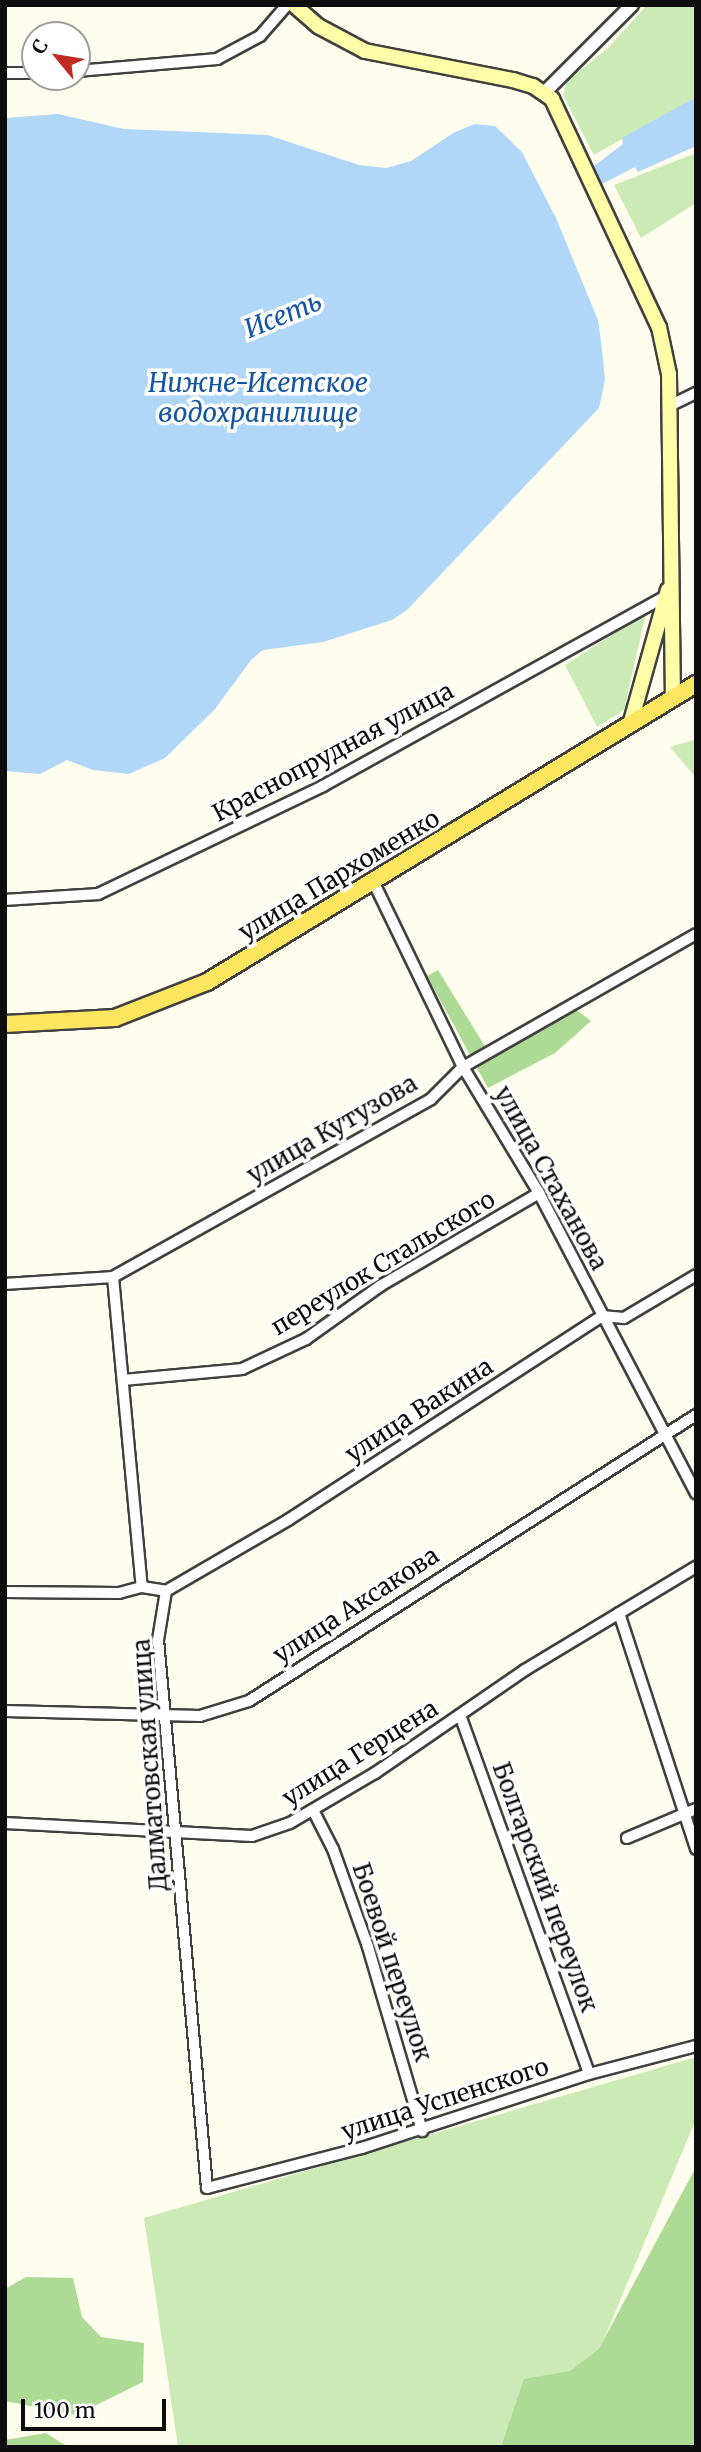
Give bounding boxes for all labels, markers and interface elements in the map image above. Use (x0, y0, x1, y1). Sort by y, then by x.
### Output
north arrow (21, 21, 91, 91)
text: С (26, 35, 53, 58)
water label: Исеть (240, 285, 326, 345)
water label: Нижне-Исетское водохранилище (148, 367, 368, 428)
street label: Краснопрудная улица (208, 676, 458, 828)
street label: улица Пархоменко (233, 804, 445, 946)
street label: улица Кутузова (242, 1069, 422, 1189)
street label: улица Стаханова (488, 1081, 614, 1275)
street label: переулок Стальского (266, 1185, 500, 1341)
street label: улица Вакина (340, 1352, 498, 1468)
street label: улица Аксакова (268, 1541, 444, 1669)
street label: Далматовская улица (127, 1638, 173, 1892)
street label: улица Герцена (277, 1694, 443, 1812)
street label: Болгарский переулок (486, 1758, 604, 2016)
street label: Боевой переулок (346, 1859, 438, 2065)
street label: улица Успенского (338, 2052, 552, 2146)
scale bar (24, 2386, 170, 2430)
text: 100 m (34, 2397, 96, 2424)

